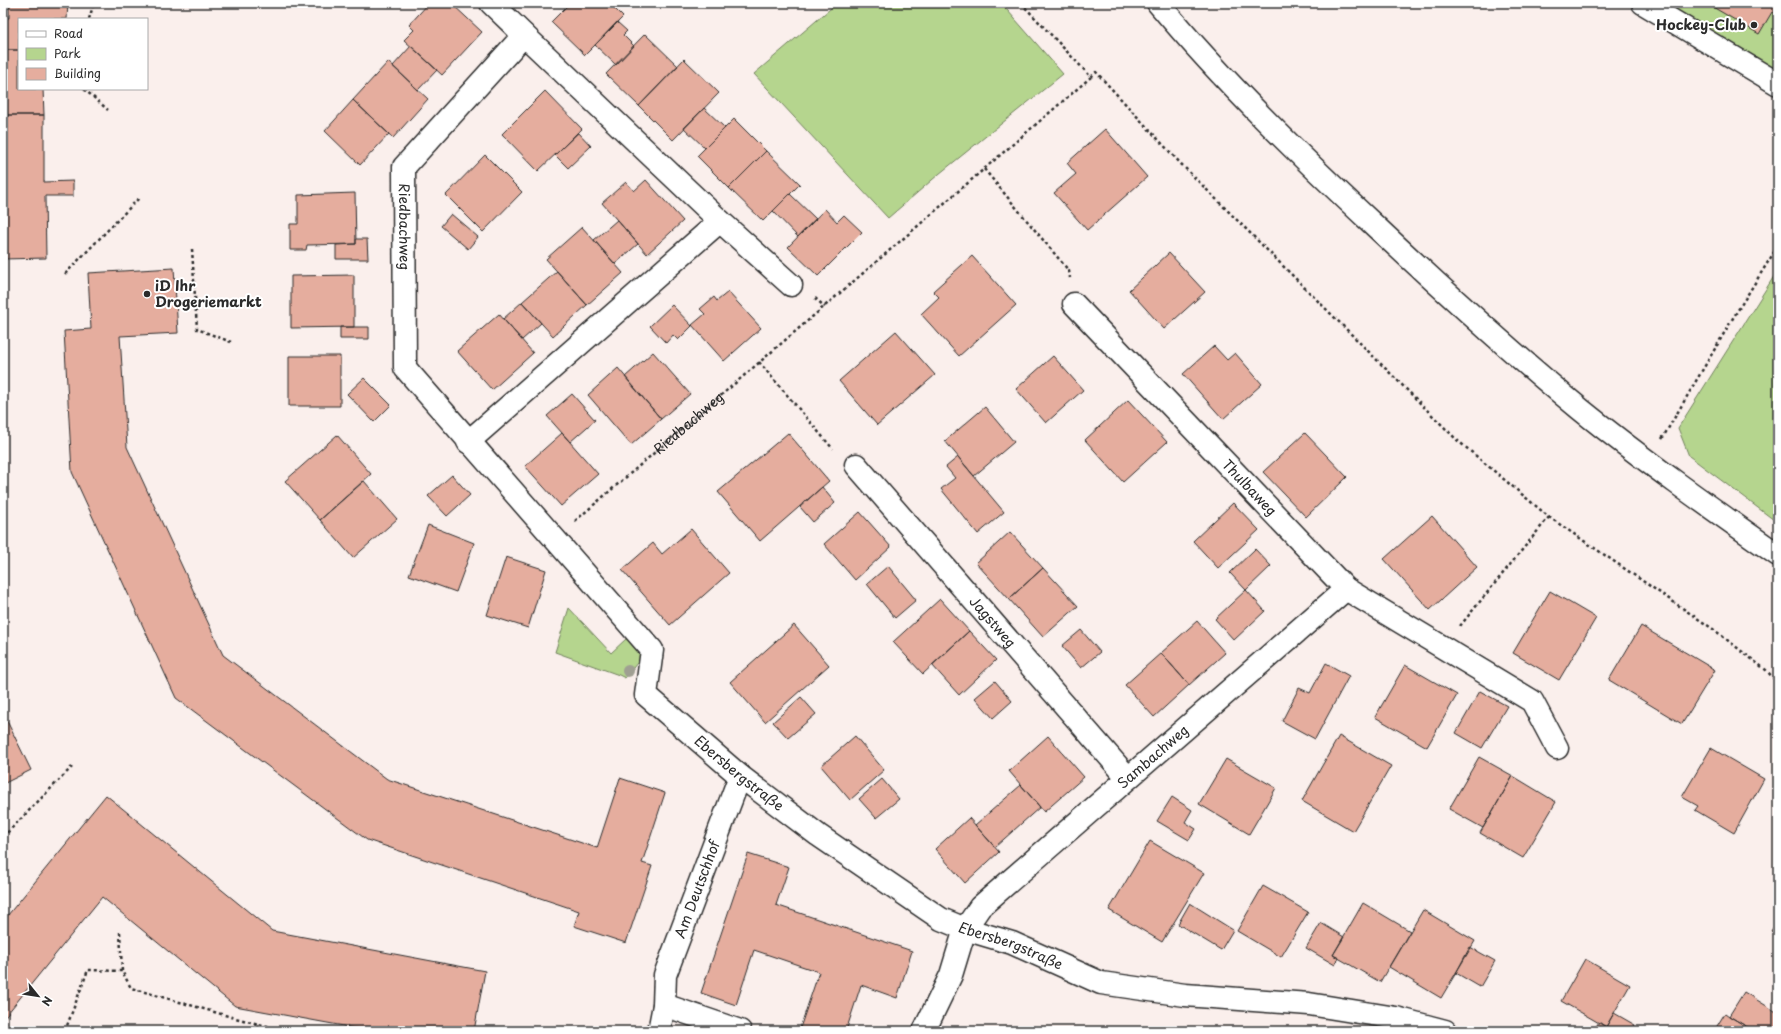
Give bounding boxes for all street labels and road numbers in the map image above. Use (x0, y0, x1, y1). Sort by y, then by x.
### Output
street label: Riedbachweg (394, 183, 416, 270)
street label: Riedbachweg (649, 386, 728, 459)
street label: Thulbaweg (1218, 454, 1282, 520)
street label: Jagstweg (964, 591, 1021, 652)
street label: Sambachweg (1112, 719, 1193, 793)
street label: Ebersbergstraße (690, 730, 788, 816)
street label: Am Deutschhof (669, 836, 725, 941)
street label: Ebersbergstraße (955, 916, 1066, 975)

